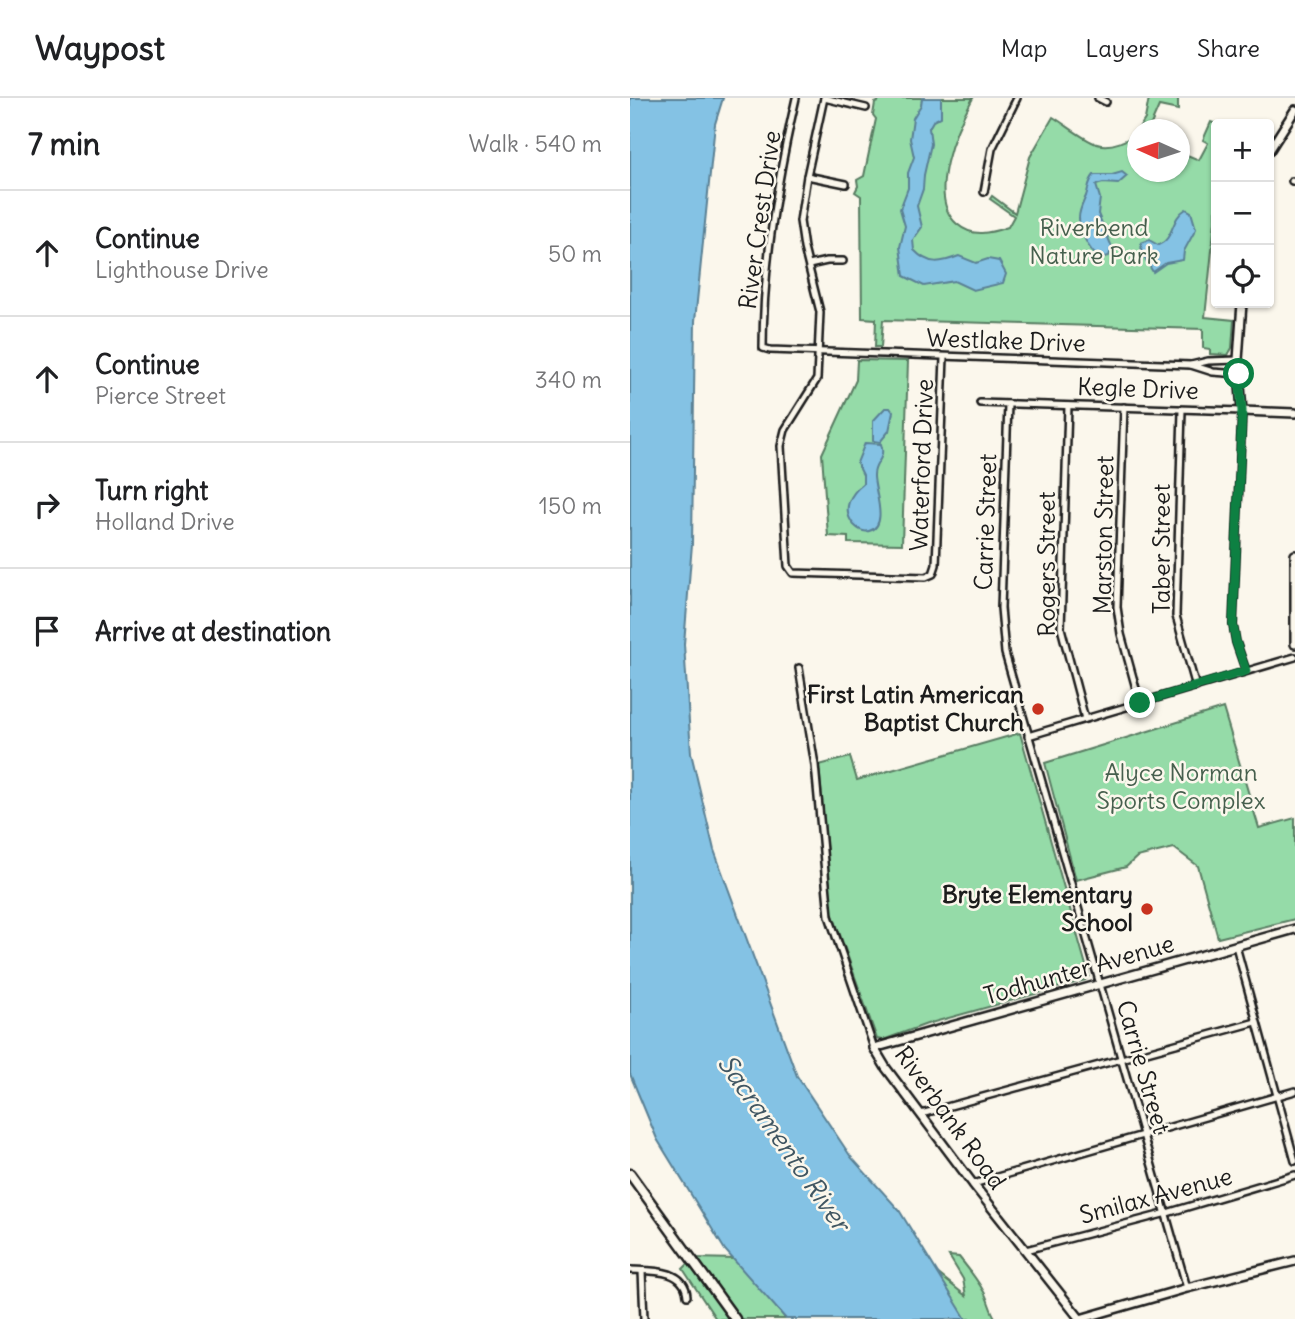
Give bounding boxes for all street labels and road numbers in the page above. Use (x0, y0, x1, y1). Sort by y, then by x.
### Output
street label: River Crest Drive (732, 129, 786, 311)
street label: Westlake Drive (926, 322, 1086, 358)
street label: Kegle Drive (1077, 371, 1199, 405)
street label: Waterford Drive (903, 378, 939, 552)
street label: Carrie Street (968, 453, 1002, 591)
street label: Marston Street (1087, 455, 1119, 615)
street label: Taber Street (1146, 484, 1176, 614)
street label: Rogers Street (1031, 491, 1061, 637)
street label: Todhunter Avenue (980, 928, 1177, 1011)
street label: Carrie Street (1111, 997, 1177, 1137)
street label: Riverbank Road (889, 1040, 1013, 1195)
street label: Smilax Avenue (1076, 1160, 1235, 1230)

